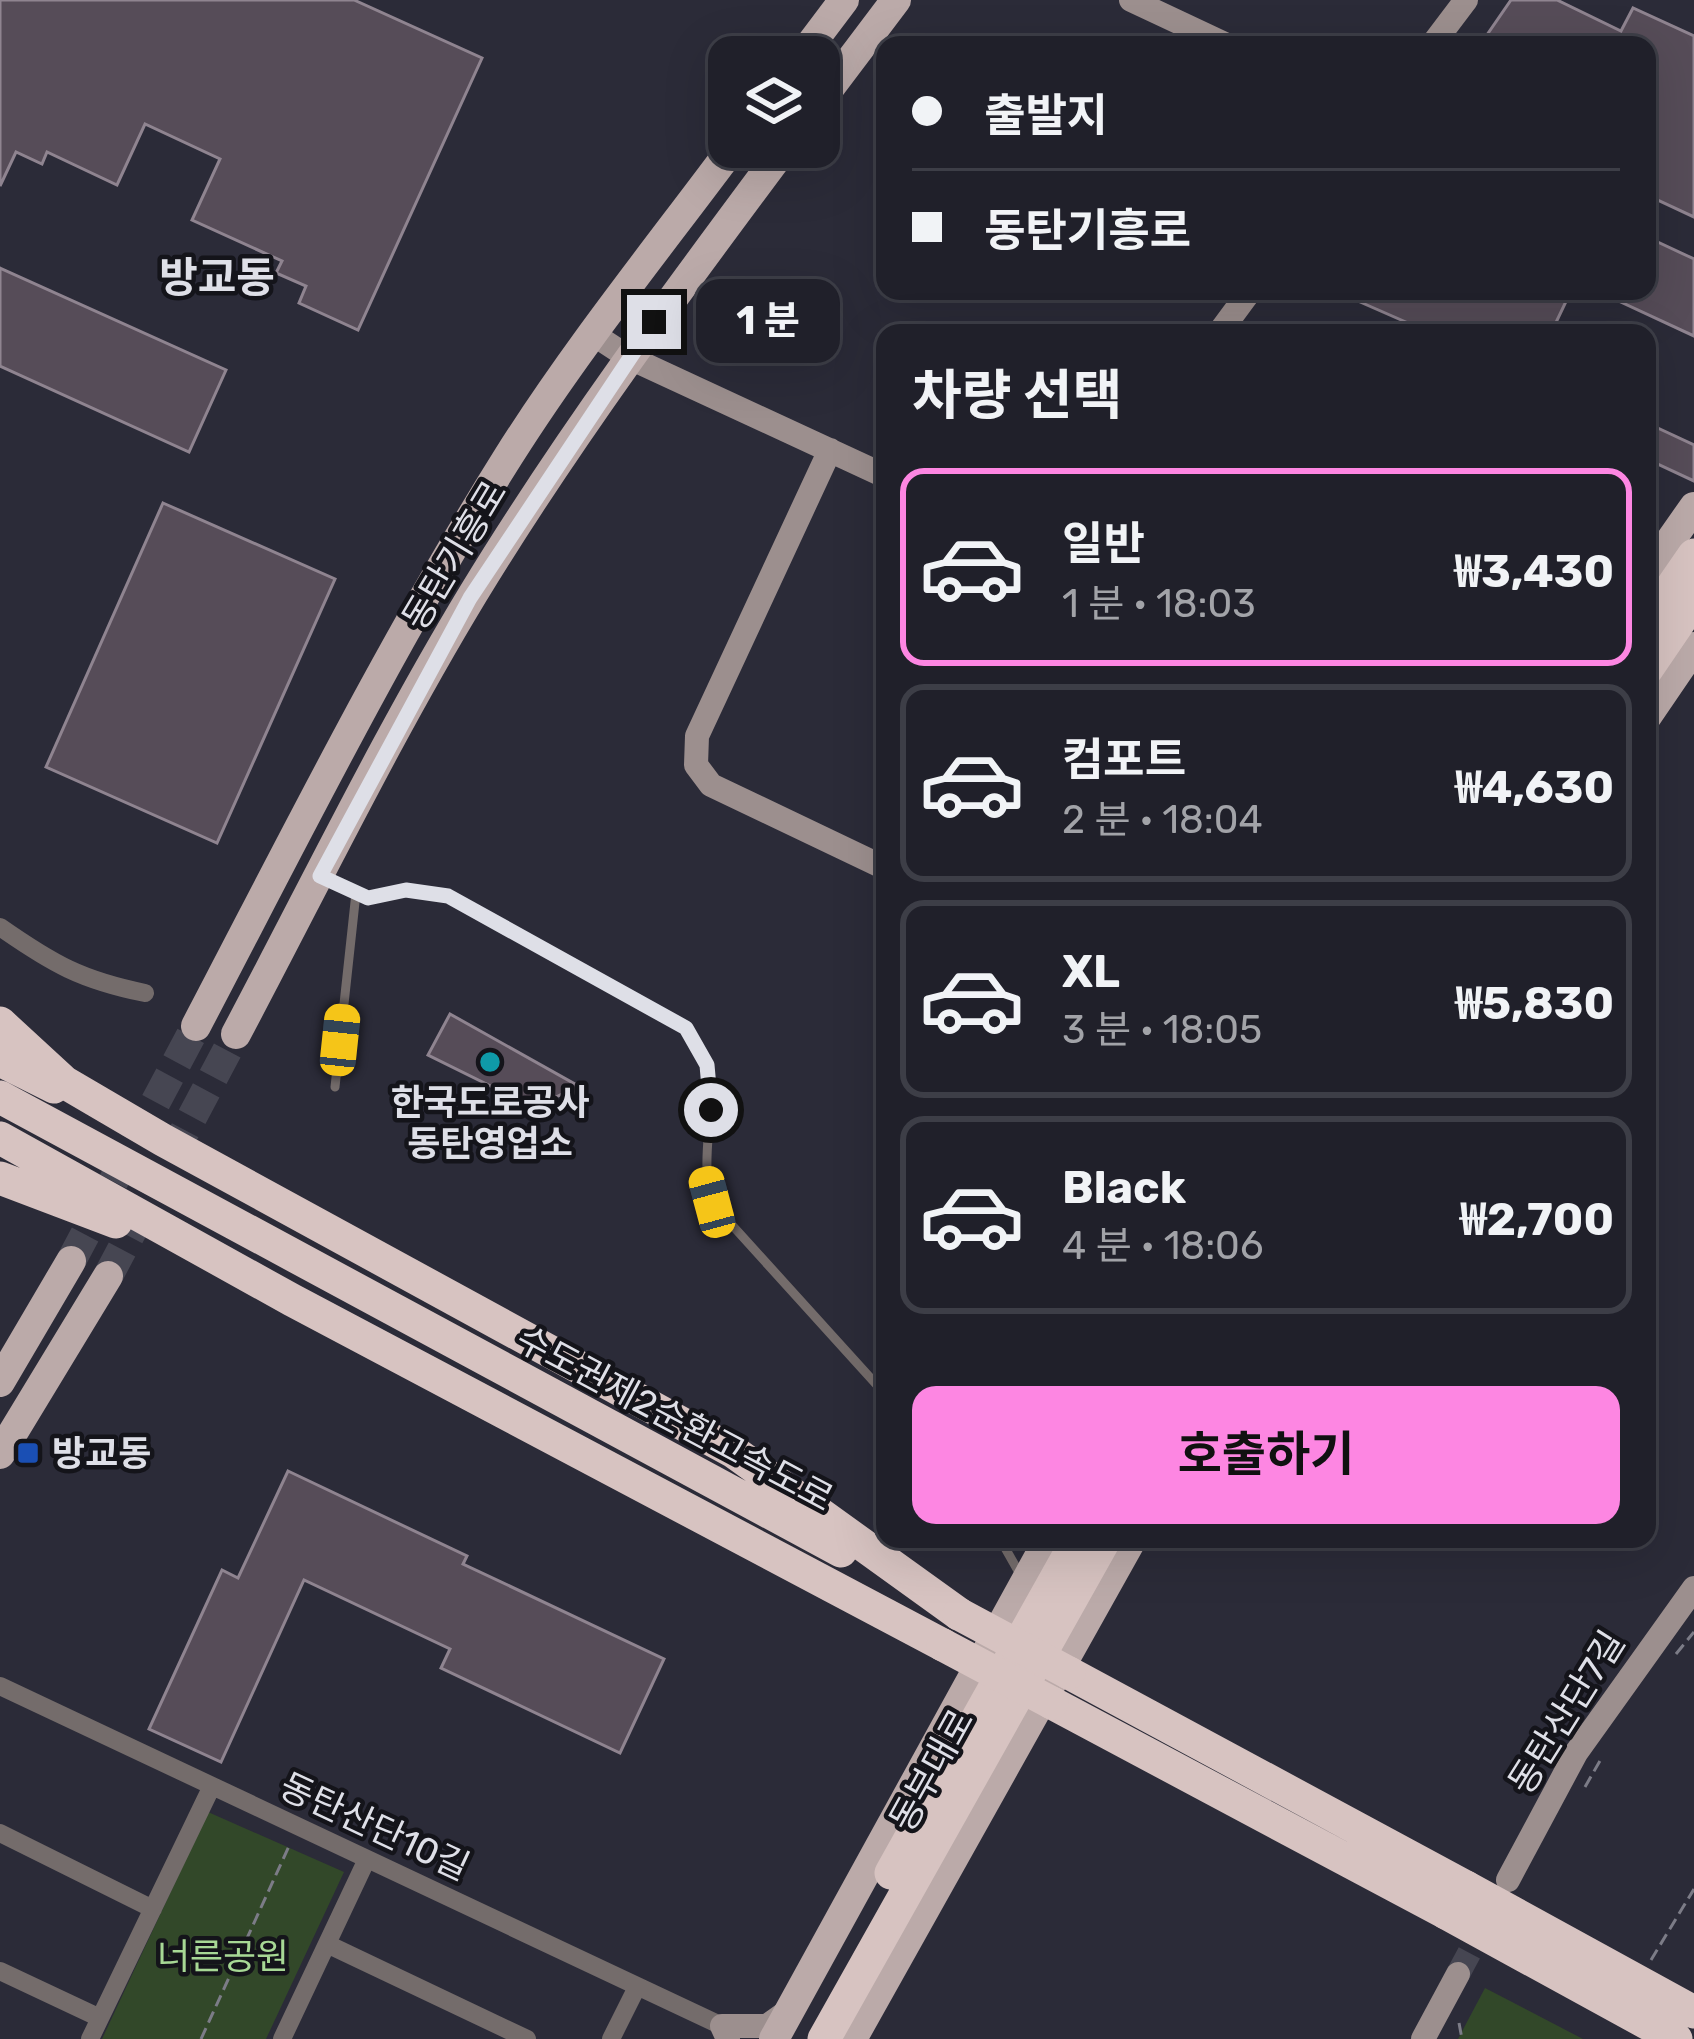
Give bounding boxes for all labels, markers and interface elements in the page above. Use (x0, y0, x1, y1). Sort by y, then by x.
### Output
map controls (708, 36, 840, 168)
button: layers (708, 36, 840, 168)
text: 출발지 (984, 89, 1108, 142)
text: 동탄기흥로 (984, 204, 1191, 257)
district label: 방교동 (159, 253, 275, 303)
callout: 1 분 (696, 280, 840, 364)
route end (627, 295, 681, 349)
text: 1 분 (736, 298, 800, 344)
text: 차량 선택 (912, 364, 1122, 428)
street label: 동탄기흥로 (393, 473, 516, 637)
icon: car (918, 513, 1026, 621)
text: 일반 (1062, 517, 1145, 570)
text: ₩3,430 (1455, 545, 1614, 598)
text: 1 분 · 18:03 (1062, 581, 1256, 627)
icon: car (918, 729, 1026, 837)
text: 컴포트 (1062, 733, 1186, 786)
text: ₩4,630 (1455, 761, 1614, 814)
text: 2 분 · 18:04 (1062, 797, 1263, 843)
icon: car (918, 945, 1026, 1053)
text: XL (1062, 945, 1120, 998)
text: ₩5,830 (1456, 977, 1614, 1030)
car (318, 1002, 362, 1078)
text: 3 분 · 18:05 (1062, 1007, 1262, 1053)
marker: 한국도로공사 동탄영업소 (477, 1049, 503, 1075)
place label: 한국도로공사 동탄영업소 (391, 1081, 589, 1165)
route start (684, 1083, 738, 1137)
icon: car (918, 1161, 1026, 1269)
text: Black (1062, 1161, 1186, 1214)
car (685, 1163, 739, 1241)
text: ₩2,700 (1460, 1193, 1614, 1246)
text: 4 분 · 18:06 (1062, 1223, 1263, 1269)
street label: 수도권제2순환고속도로 (509, 1317, 840, 1520)
button: 호출하기 (912, 1386, 1620, 1524)
place label: 방교동 (52, 1432, 151, 1475)
marker: 방교동 (15, 1440, 41, 1466)
street label: 동탄산단7길 (1499, 1623, 1633, 1802)
street label: 동부대로 (881, 1702, 982, 1839)
street label: 동탄산단10길 (273, 1764, 476, 1889)
park label: 너른공원 (157, 1935, 289, 1978)

